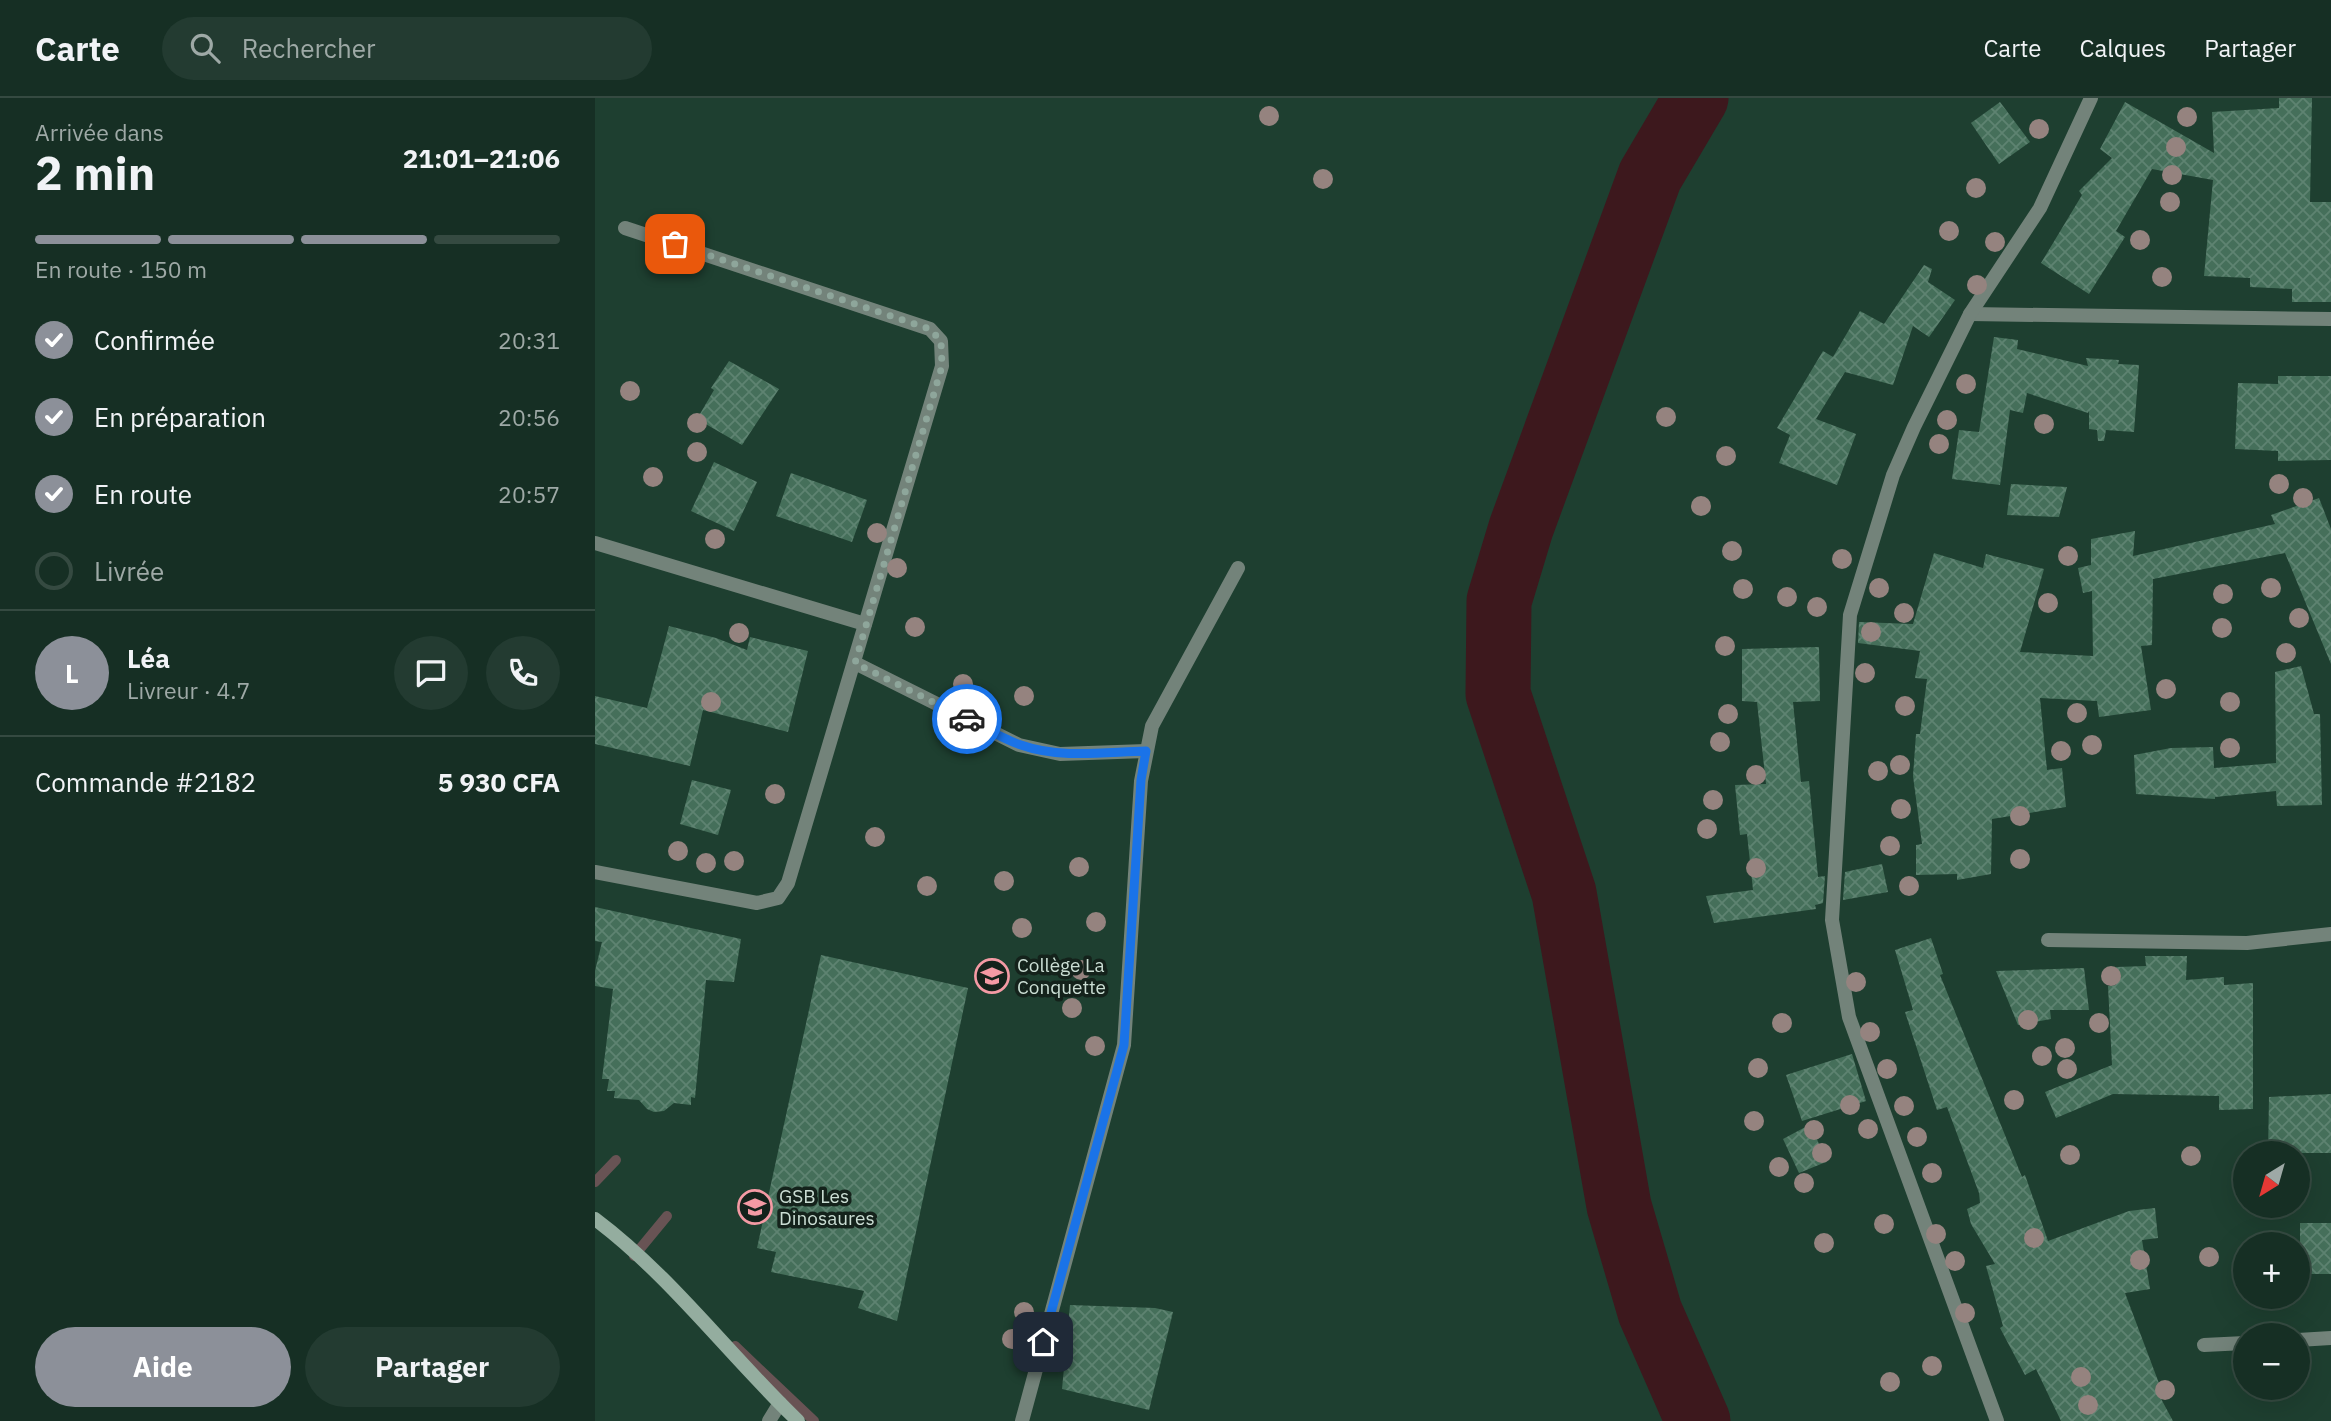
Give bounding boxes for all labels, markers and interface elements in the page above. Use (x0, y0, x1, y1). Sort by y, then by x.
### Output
search box (162, 17, 652, 80)
text: Carte (35, 27, 120, 70)
icon: search (186, 29, 224, 67)
text: Rechercher (242, 31, 376, 65)
text: Carte (1983, 32, 2042, 64)
text: Calques (2080, 32, 2166, 64)
text: Partager (2204, 32, 2296, 64)
text: Arrivée dans (35, 117, 164, 147)
text: 21:01–21:06 (403, 141, 560, 175)
text: 2 min (35, 143, 155, 203)
pin (645, 214, 705, 274)
icon: bag (656, 225, 694, 263)
text: En route · 150 m (35, 254, 207, 284)
icon: check (35, 321, 73, 359)
text: Confirmée (94, 323, 215, 357)
text: 20:31 (498, 325, 560, 355)
icon: check (35, 398, 73, 436)
text: En préparation (94, 400, 266, 434)
text: 20:56 (498, 402, 560, 432)
icon: check (35, 475, 73, 513)
text: En route (94, 477, 192, 511)
text: 20:57 (498, 479, 560, 509)
text: Livrée (94, 554, 164, 588)
button: chat (394, 636, 468, 710)
button: phone (486, 636, 560, 710)
text: Léa (127, 641, 170, 675)
text: L (65, 656, 79, 690)
text: Livreur · 4.7 (127, 675, 250, 705)
courier (932, 684, 1002, 754)
icon: car (948, 700, 986, 738)
text: Commande #2182 (35, 765, 256, 799)
text: 5 930 CFA (438, 765, 560, 799)
place label: Collège La Conquette (1017, 953, 1106, 999)
school or university icon: Collège La Conquette (973, 957, 1011, 995)
north arrow (2233, 1141, 2310, 1218)
map controls (2233, 1141, 2310, 1400)
place label: GSB Les Dinosaures (779, 1184, 875, 1230)
school or university icon: GSB Les Dinosaures (736, 1188, 774, 1226)
button: + (2233, 1232, 2310, 1309)
pin (1013, 1312, 1073, 1372)
icon: home (1024, 1323, 1062, 1361)
button: − (2233, 1323, 2310, 1400)
button: Aide (35, 1327, 291, 1407)
button: Partager (305, 1327, 560, 1407)

